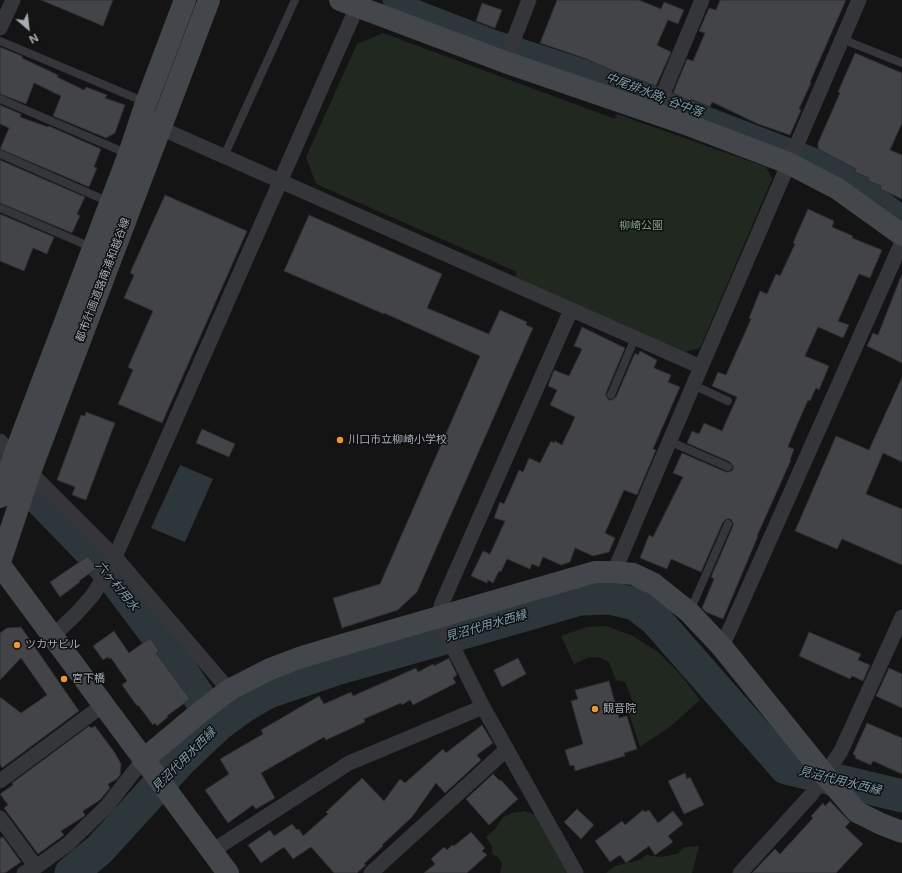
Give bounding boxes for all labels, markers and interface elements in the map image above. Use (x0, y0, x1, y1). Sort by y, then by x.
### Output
north arrow (8, 8, 48, 48)
text: N (27, 30, 41, 47)
water label: 中尾排水路; 谷中落 (603, 70, 705, 120)
street label: 都市計画道路南浦和越谷線 (73, 216, 133, 344)
park label: 柳崎公園 (619, 219, 663, 233)
place label: 川口市立柳崎小学校 (348, 433, 447, 447)
marker: 川口市立柳崎小学校 (335, 435, 345, 445)
water label: 六ヶ村用水 (93, 558, 141, 614)
water label: 見沼代用水西縁 (444, 608, 528, 644)
place label: ツカサビル (25, 638, 80, 652)
marker: ツカサビル (12, 640, 22, 650)
place label: 宮下橋 (72, 672, 105, 686)
marker: 宮下橋 (59, 674, 69, 684)
place label: 観音院 (603, 702, 636, 716)
marker: 観音院 (590, 704, 600, 714)
water label: 見沼代用水西縁 (149, 725, 219, 795)
water label: 見沼代用水西縁 (798, 764, 882, 798)

